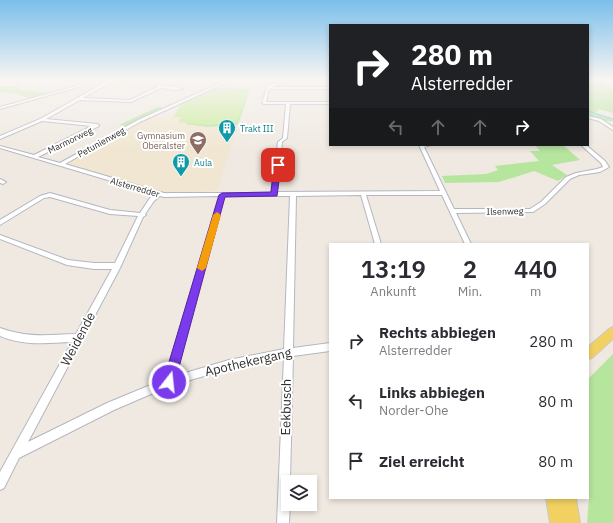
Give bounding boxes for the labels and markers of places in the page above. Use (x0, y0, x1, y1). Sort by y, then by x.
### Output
building icon: Trakt III (217, 118, 237, 143)
place label: Trakt III (240, 123, 274, 134)
place label: Gymnasium Oberalster (137, 130, 186, 151)
school or university icon: Gymnasium Oberalster (188, 130, 208, 155)
pin (261, 148, 295, 182)
building icon: Aula (171, 152, 191, 177)
place label: Aula (194, 157, 212, 168)

